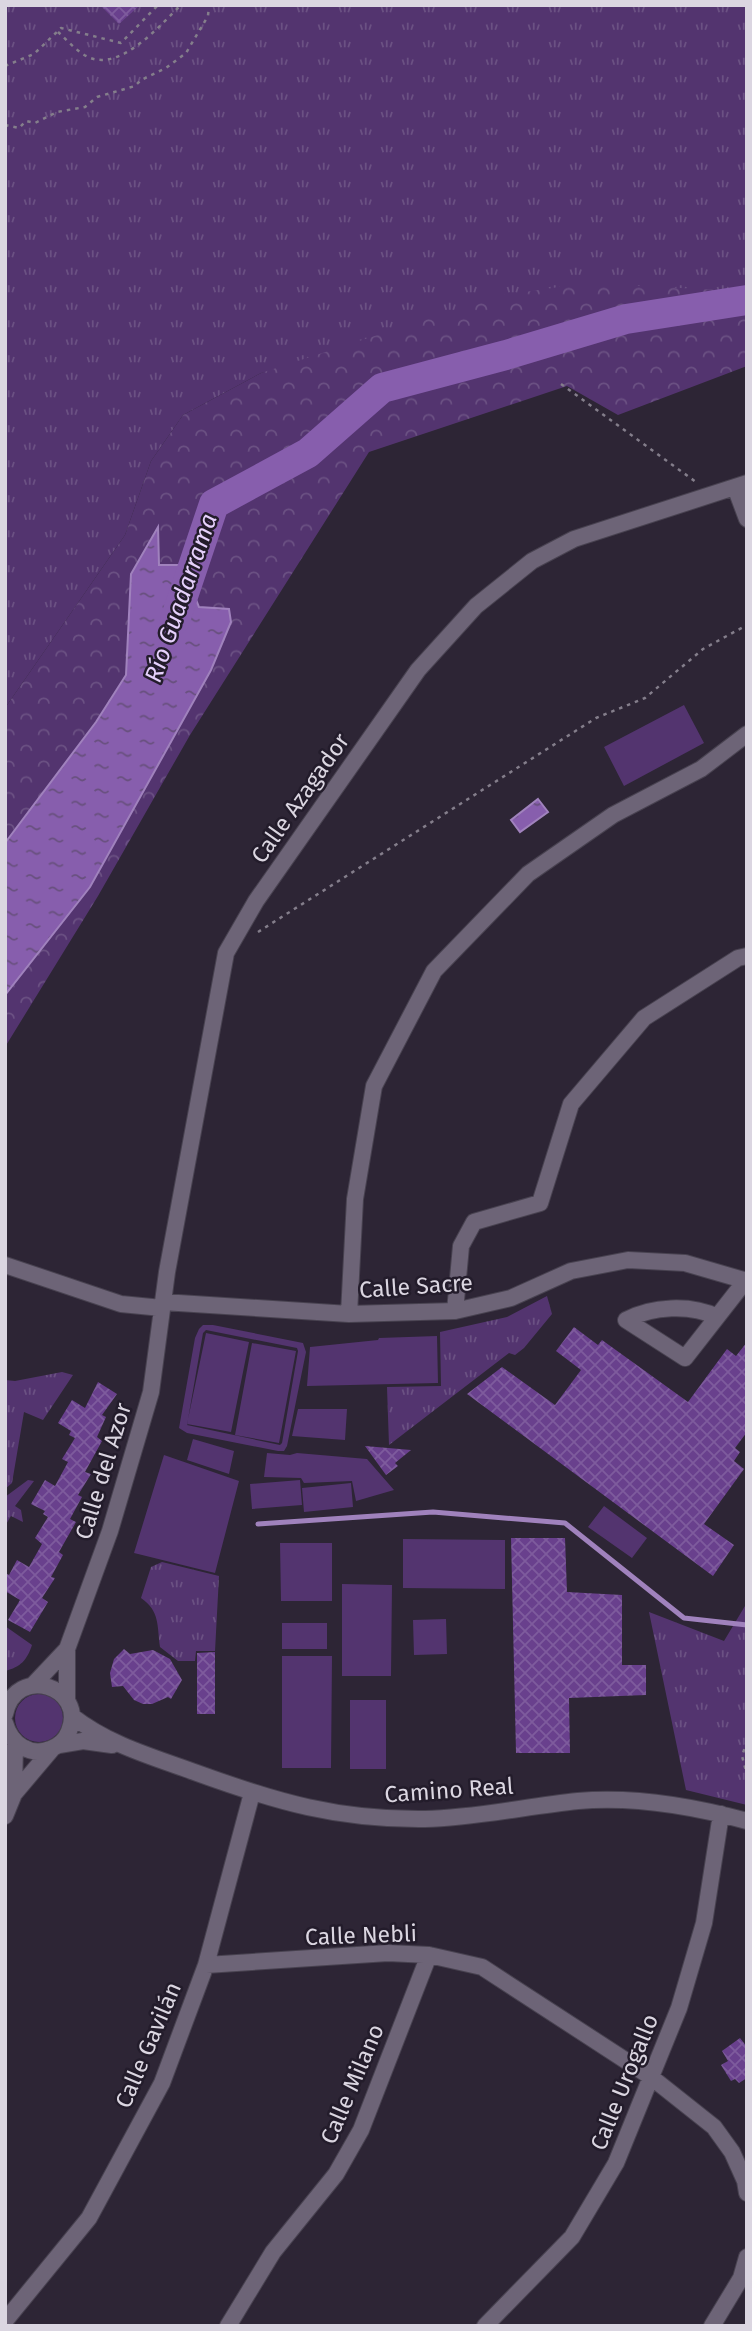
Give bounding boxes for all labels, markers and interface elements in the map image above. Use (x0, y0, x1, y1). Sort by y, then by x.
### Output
water label: Río Guadarrama (139, 510, 223, 686)
street label: Calle Azagador (245, 728, 355, 868)
street label: Calle Sacre (358, 1268, 474, 1304)
street label: Calle del Azor (69, 1399, 137, 1543)
street label: Camino Real (384, 1772, 515, 1808)
street label: Calle Nebli (305, 1919, 417, 1951)
street label: Calle Gavilán (109, 1978, 187, 2112)
street label: Calle Urogallo (584, 2010, 664, 2154)
street label: Calle Milano (314, 2020, 390, 2148)

